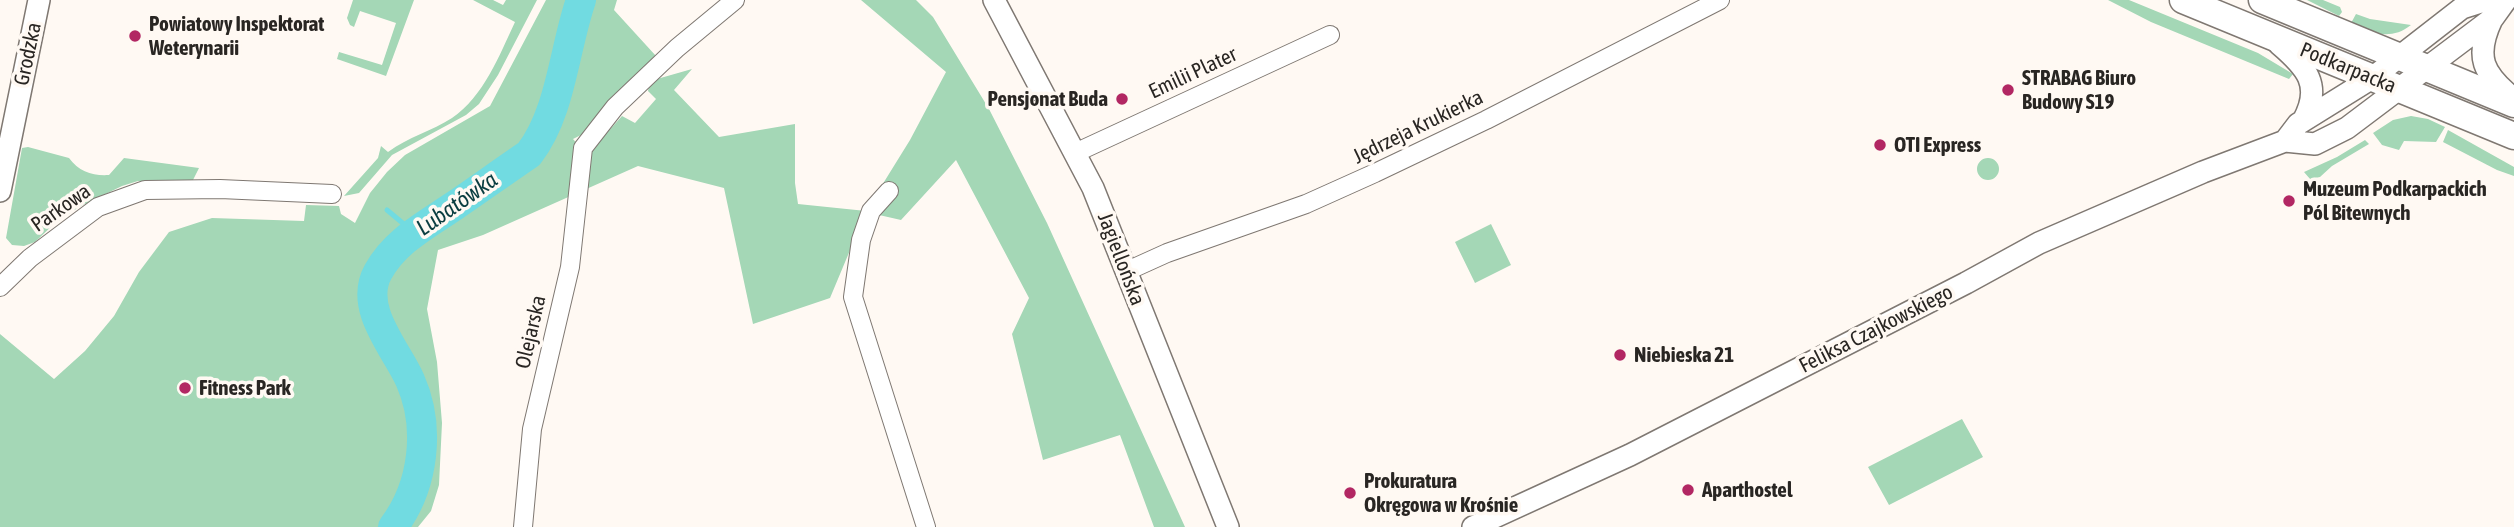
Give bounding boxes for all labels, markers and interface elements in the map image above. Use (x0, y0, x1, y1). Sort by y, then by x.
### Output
place label: Powiatowy Inspektorat Weterynarii (149, 11, 324, 61)
street label: Grodzka (9, 20, 47, 88)
marker: Powiatowy Inspektorat Weterynarii (127, 28, 143, 44)
street label: Podkarpacka (2296, 37, 2400, 99)
street label: Emilii Plater (1145, 42, 1241, 104)
place label: STRABAG Biuro Budowy S19 (2022, 65, 2136, 115)
marker: STRABAG Biuro Budowy S19 (2000, 82, 2016, 98)
street label: Jędrzeja Krukierka (1349, 85, 1487, 169)
place label: Pensjonat Buda (987, 86, 1108, 112)
marker: Pensjonat Buda (1114, 91, 1130, 107)
place label: OTI Express (1894, 132, 1981, 158)
marker: OTI Express (1872, 137, 1888, 153)
water label: Lubatówka (411, 166, 503, 242)
place label: Muzeum Podkarpackich Pól Bitewnych (2303, 176, 2487, 226)
street label: Parkowa (27, 179, 95, 237)
marker: Muzeum Podkarpackich Pól Bitewnych (2281, 193, 2297, 209)
street label: Jagiellońska (1092, 209, 1150, 309)
street label: Feliksa Czajkowskiego (1795, 279, 1957, 379)
street label: Olejarska (510, 293, 552, 371)
place label: Niebieska 21 (1634, 342, 1734, 368)
marker: Niebieska 21 (1612, 347, 1628, 363)
place label: Fitness Park (199, 375, 291, 401)
marker: Fitness Park (177, 380, 193, 396)
place label: Prokuratura Okręgowa w Krośnie (1364, 468, 1518, 518)
place label: Aparthostel (1702, 477, 1792, 503)
marker: Aparthostel (1680, 482, 1696, 498)
marker: Prokuratura Okręgowa w Krośnie (1342, 485, 1358, 501)

